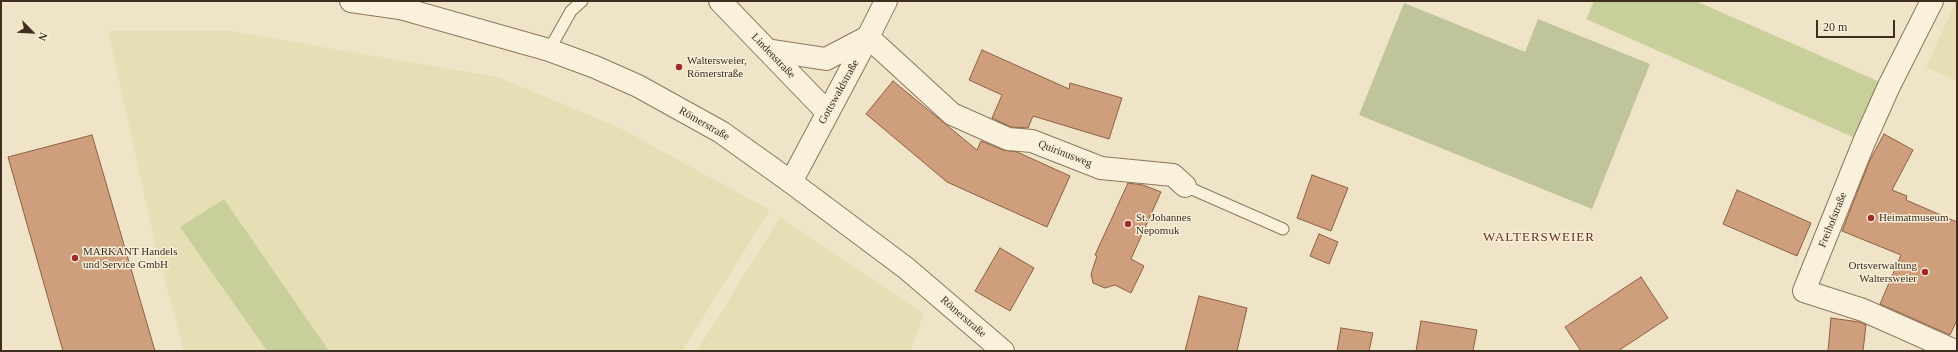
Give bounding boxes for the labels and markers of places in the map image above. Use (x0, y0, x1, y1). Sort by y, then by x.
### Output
place label: Waltersweier, Römerstraße (687, 54, 747, 80)
marker: Waltersweier, Römerstraße (674, 62, 684, 72)
place label: St. Johannes Nepomuk (1136, 211, 1191, 237)
place label: Heimatmuseum (1879, 211, 1949, 225)
marker: Heimatmuseum (1866, 213, 1876, 223)
marker: St. Johannes Nepomuk (1123, 219, 1133, 229)
place label: MARKANT Handels und Service GmbH (83, 245, 177, 271)
marker: MARKANT Handels und Service GmbH (70, 253, 80, 263)
place label: Ortsverwaltung Waltersweier (1849, 259, 1917, 285)
marker: Ortsverwaltung Waltersweier (1920, 267, 1930, 277)

